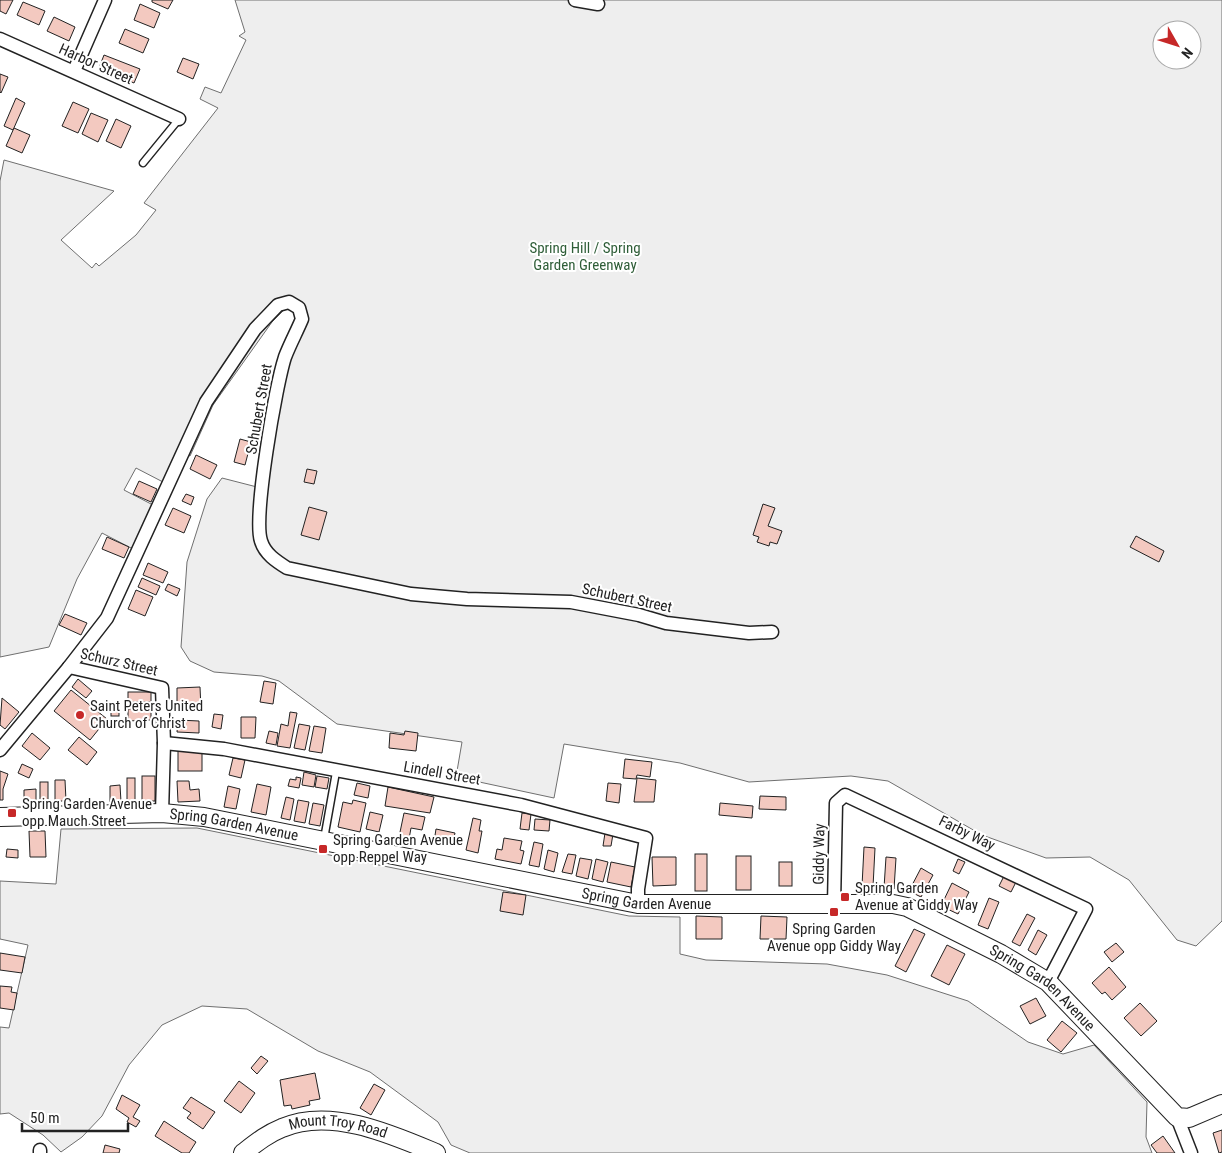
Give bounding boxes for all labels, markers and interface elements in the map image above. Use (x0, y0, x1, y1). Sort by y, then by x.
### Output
north arrow (1152, 20, 1202, 70)
street label: Harbor Street (56, 40, 136, 88)
text: N (1178, 45, 1196, 62)
park label: Spring Hill / Spring Garden Greenway (529, 239, 641, 274)
street label: Schubert Street (242, 362, 276, 456)
street label: Schubert Street (580, 580, 674, 616)
street label: Schurz Street (79, 644, 159, 680)
place label: Saint Peters United Church of Christ (90, 697, 203, 732)
marker: Saint Peters United Church of Christ (74, 709, 86, 721)
street label: Lindell Street (402, 757, 482, 789)
place label: Spring Garden Avenue opp Mauch Street (22, 795, 152, 830)
street label: Spring Garden Avenue (169, 805, 300, 845)
marker: Spring Garden Avenue opp Mauch Street (6, 807, 18, 819)
street label: Farby Way (936, 812, 998, 854)
street label: Giddy Way (809, 823, 829, 885)
place label: Spring Garden Avenue opp Reppel Way (333, 831, 463, 866)
marker: Spring Garden Avenue opp Reppel Way (317, 843, 329, 855)
place label: Spring Garden Avenue at Giddy Way (855, 879, 978, 914)
street label: Spring Garden Avenue (580, 884, 711, 913)
marker: Spring Garden Avenue at Giddy Way (839, 891, 851, 903)
marker: Spring Garden Avenue opp Giddy Way (828, 906, 840, 918)
place label: Spring Garden Avenue opp Giddy Way (767, 920, 901, 955)
street label: Spring Garden Avenue (987, 941, 1099, 1035)
scale bar (22, 1100, 129, 1132)
text: 50 m (30, 1109, 60, 1127)
street label: Mount Troy Road (287, 1111, 390, 1142)

